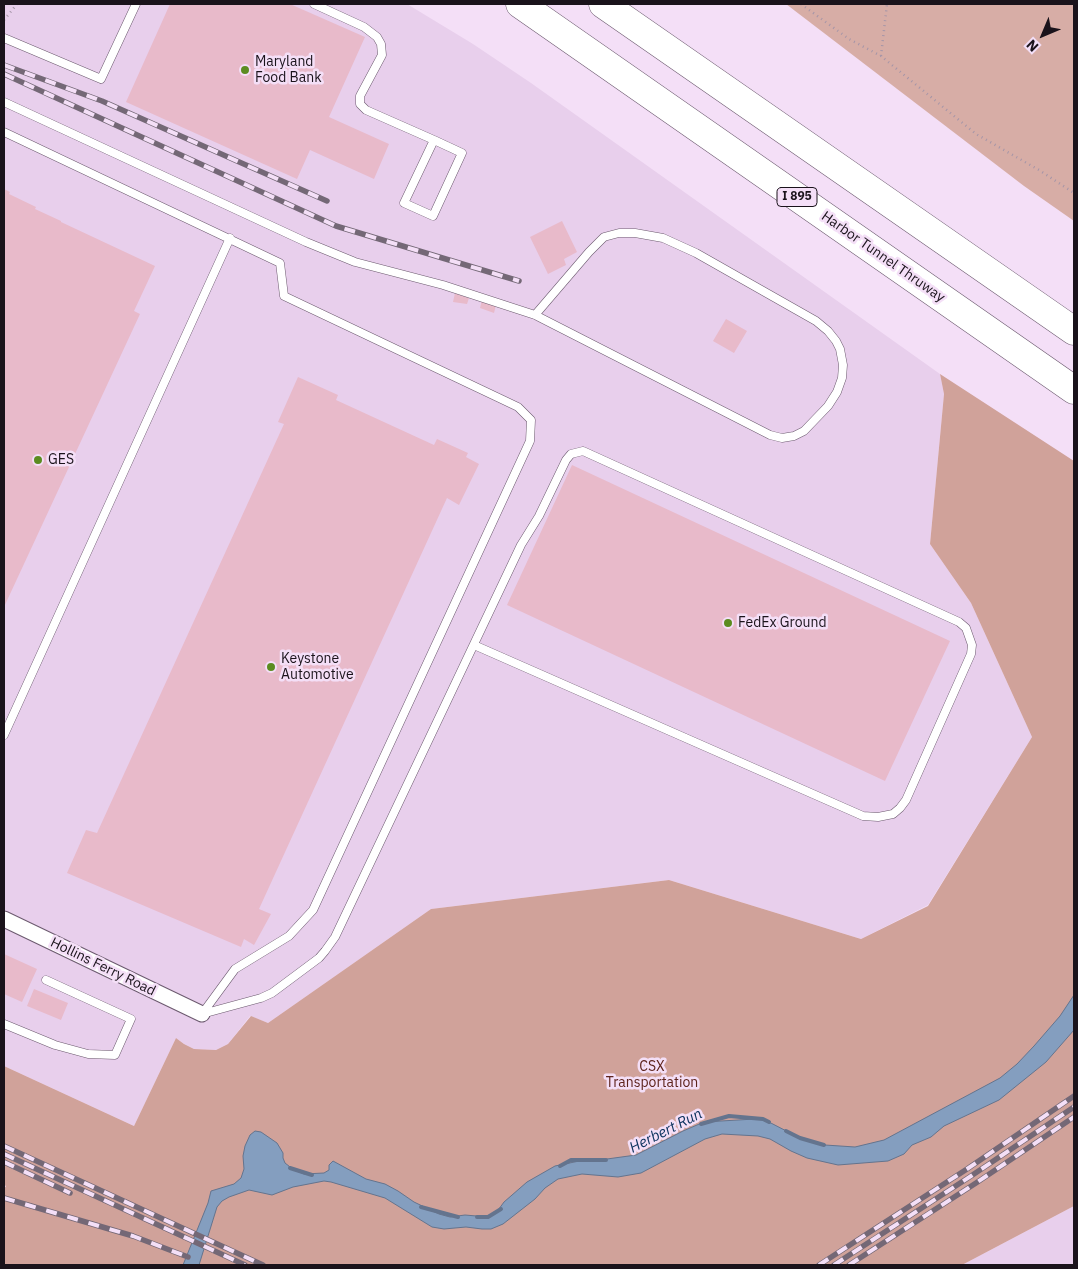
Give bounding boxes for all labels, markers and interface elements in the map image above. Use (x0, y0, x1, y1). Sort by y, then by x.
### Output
north arrow (1018, 10, 1068, 60)
text: N (1022, 36, 1042, 56)
place label: Maryland Food Bank (255, 54, 322, 86)
marker: Maryland Food Bank (239, 64, 251, 76)
road number: I 895 (777, 188, 817, 206)
street label: Harbor Tunnel Thruway (818, 208, 948, 306)
place label: GES (48, 452, 74, 468)
marker: GES (32, 454, 44, 466)
place label: FedEx Ground (738, 615, 827, 631)
marker: FedEx Ground (722, 617, 734, 629)
place label: Keystone Automotive (281, 651, 354, 684)
marker: Keystone Automotive (265, 661, 277, 673)
street label: Hollins Ferry Road (48, 934, 158, 1000)
park label: CSX Transportation (606, 1059, 698, 1092)
water label: Herbert Run (627, 1105, 705, 1157)

